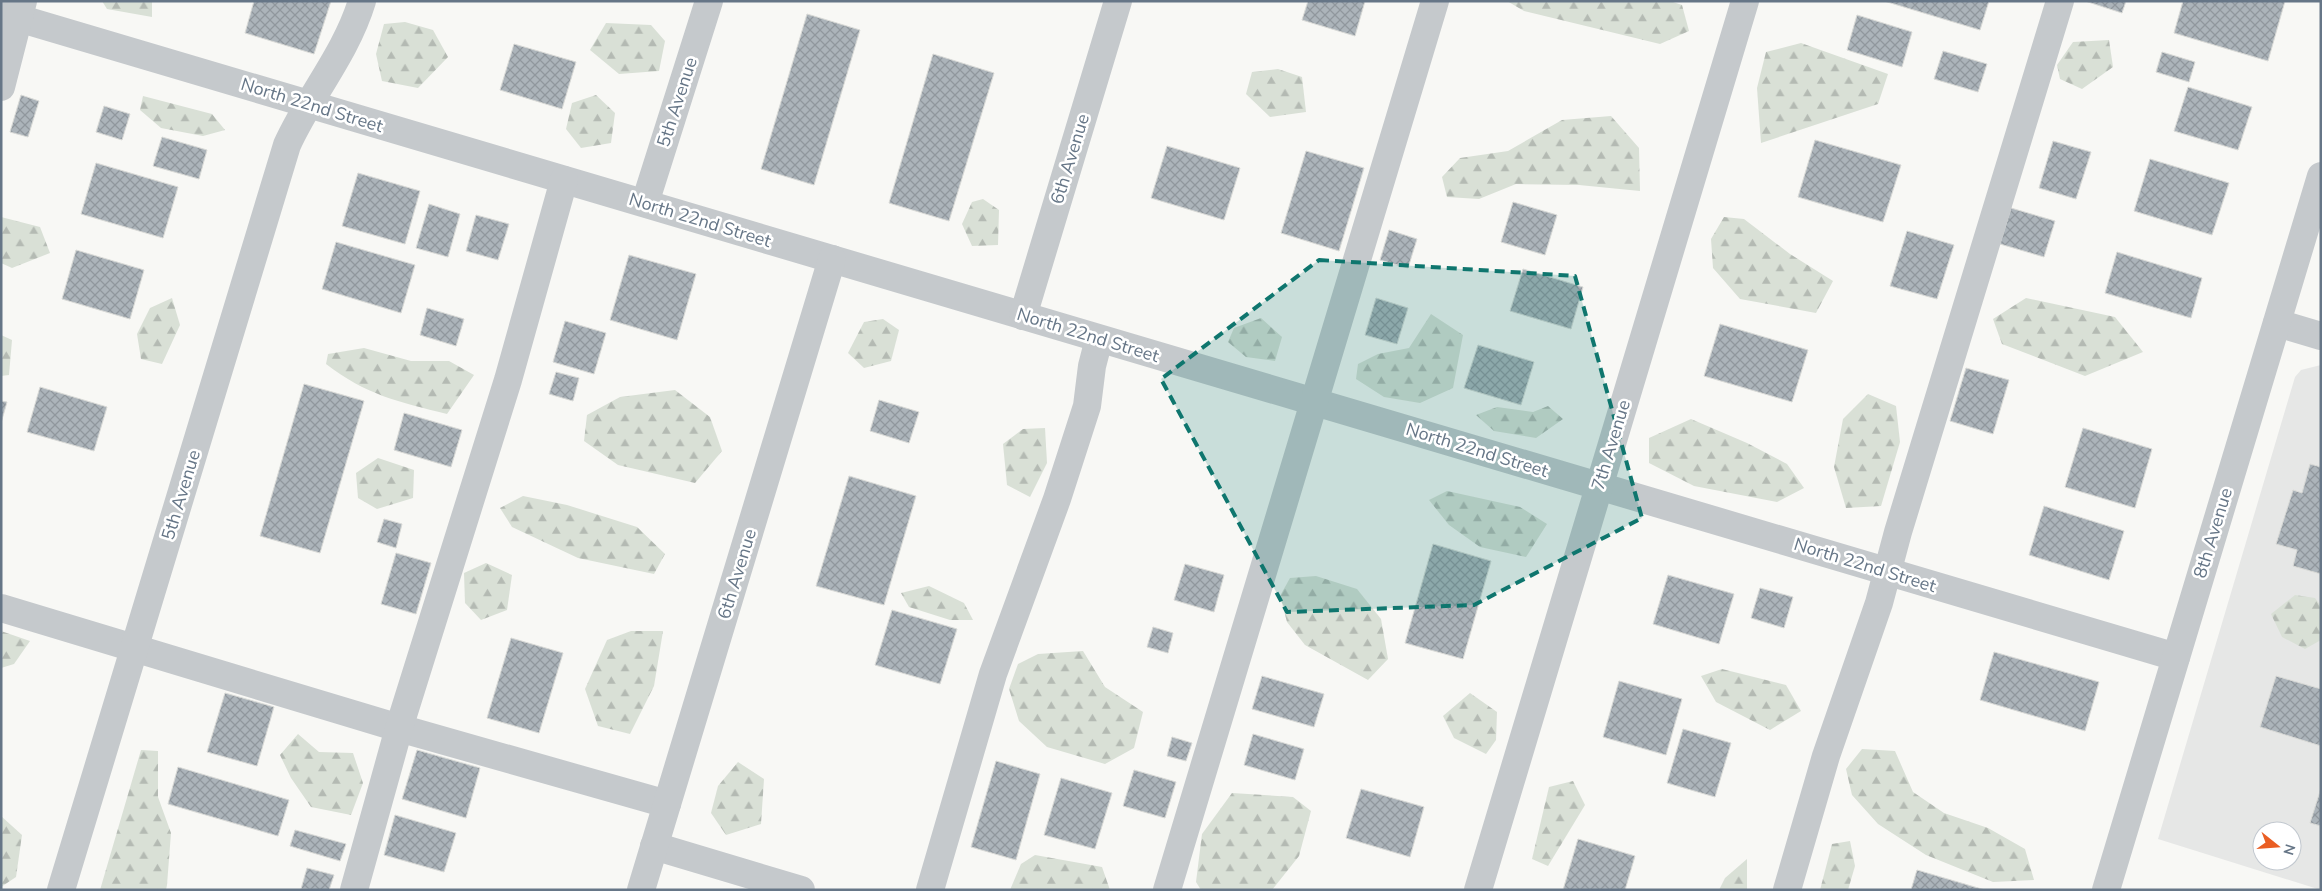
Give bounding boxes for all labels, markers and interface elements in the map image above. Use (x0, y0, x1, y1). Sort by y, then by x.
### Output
street label: 5th Avenue (651, 54, 703, 150)
street label: North 22nd Street (238, 72, 387, 138)
street label: 6th Avenue (1045, 111, 1095, 207)
street label: North 22nd Street (626, 187, 775, 253)
street label: North 22nd Street (1014, 302, 1163, 368)
street label: 7th Avenue (1586, 397, 1636, 493)
street label: North 22nd Street (1403, 417, 1552, 483)
street label: 5th Avenue (156, 447, 206, 543)
street label: 8th Avenue (2188, 485, 2238, 581)
street label: 6th Avenue (712, 526, 762, 622)
street label: North 22nd Street (1791, 532, 1940, 598)
north arrow (2252, 821, 2302, 871)
text: N (2278, 842, 2300, 857)

